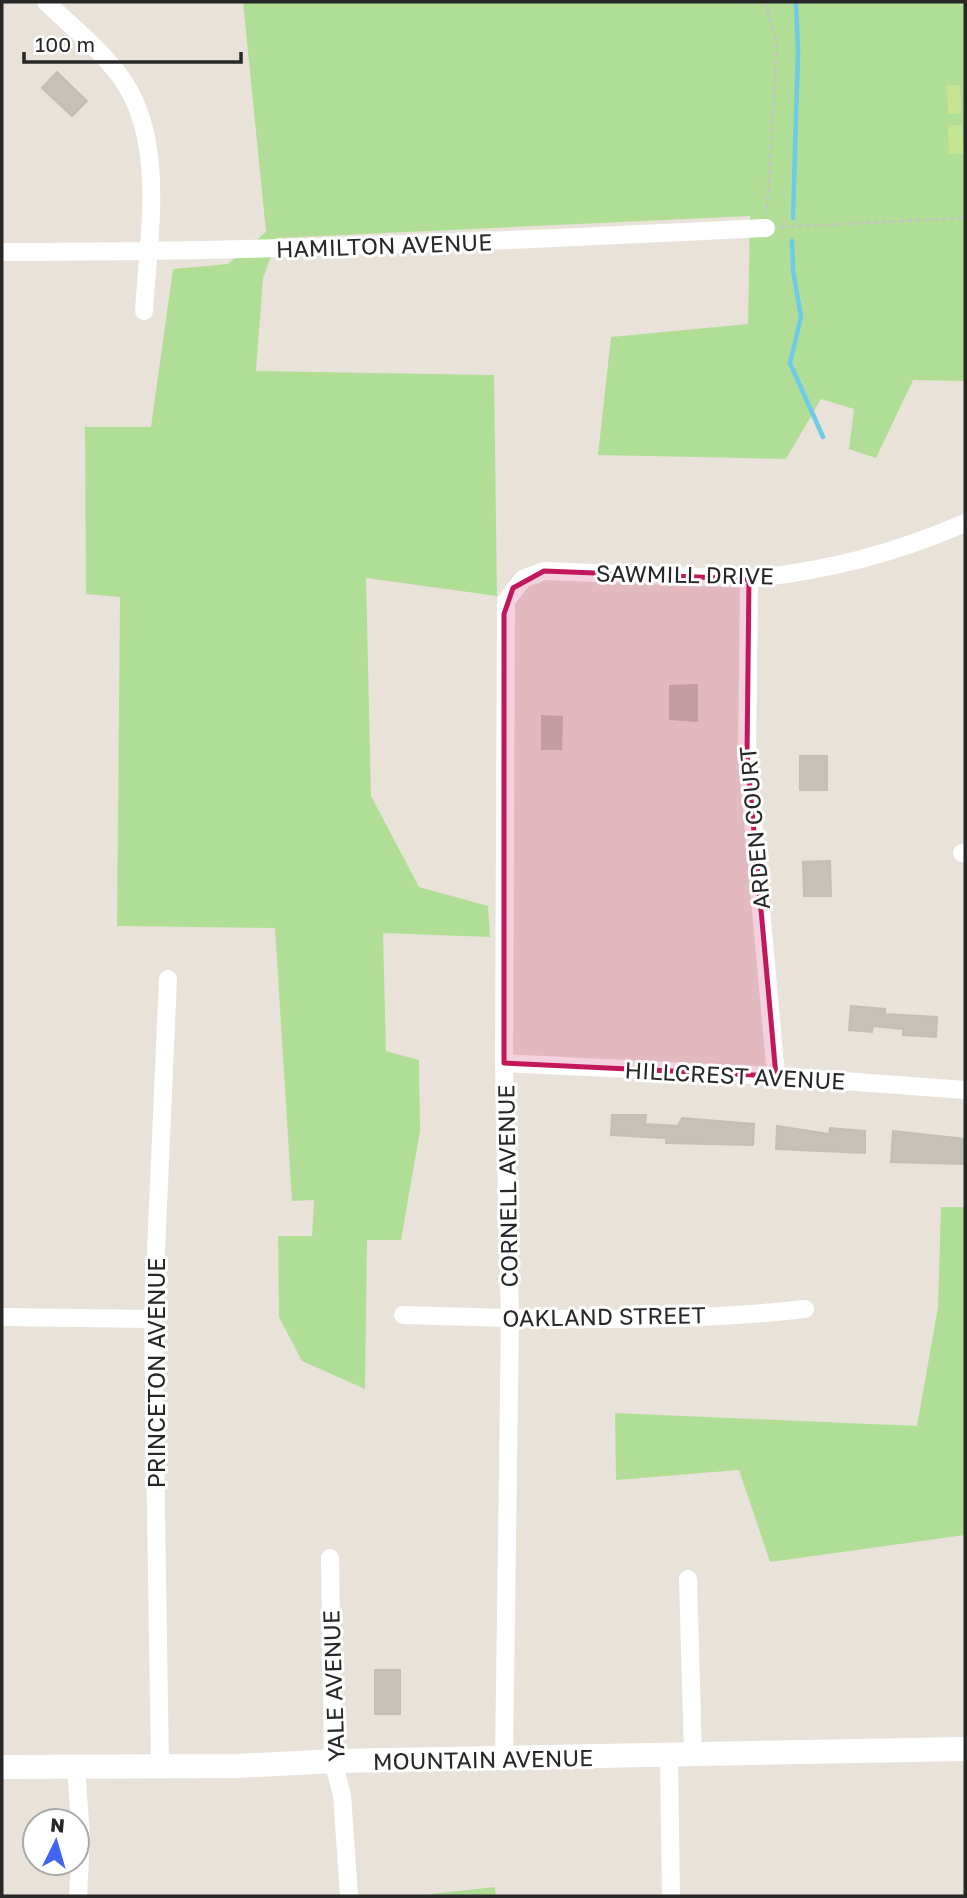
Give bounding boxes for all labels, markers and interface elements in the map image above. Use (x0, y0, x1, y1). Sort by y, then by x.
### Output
scale bar (24, 21, 242, 65)
text: 100 m (35, 31, 95, 57)
street label: HAMILTON AVENUE (275, 227, 493, 263)
street label: SAWMILL DRIVE (596, 558, 774, 590)
street label: ARDEN COURT (733, 745, 775, 911)
street label: HILLCREST AVENUE (624, 1055, 846, 1095)
street label: CORNELL AVENUE (491, 1084, 523, 1288)
street label: PRINCETON AVENUE (142, 1258, 170, 1488)
street label: OAKLAND STREET (502, 1300, 706, 1332)
street label: YALE AVENUE (316, 1610, 350, 1762)
street label: MOUNTAIN AVENUE (373, 1743, 593, 1775)
north arrow (21, 1807, 91, 1877)
text: N (49, 1812, 66, 1837)

